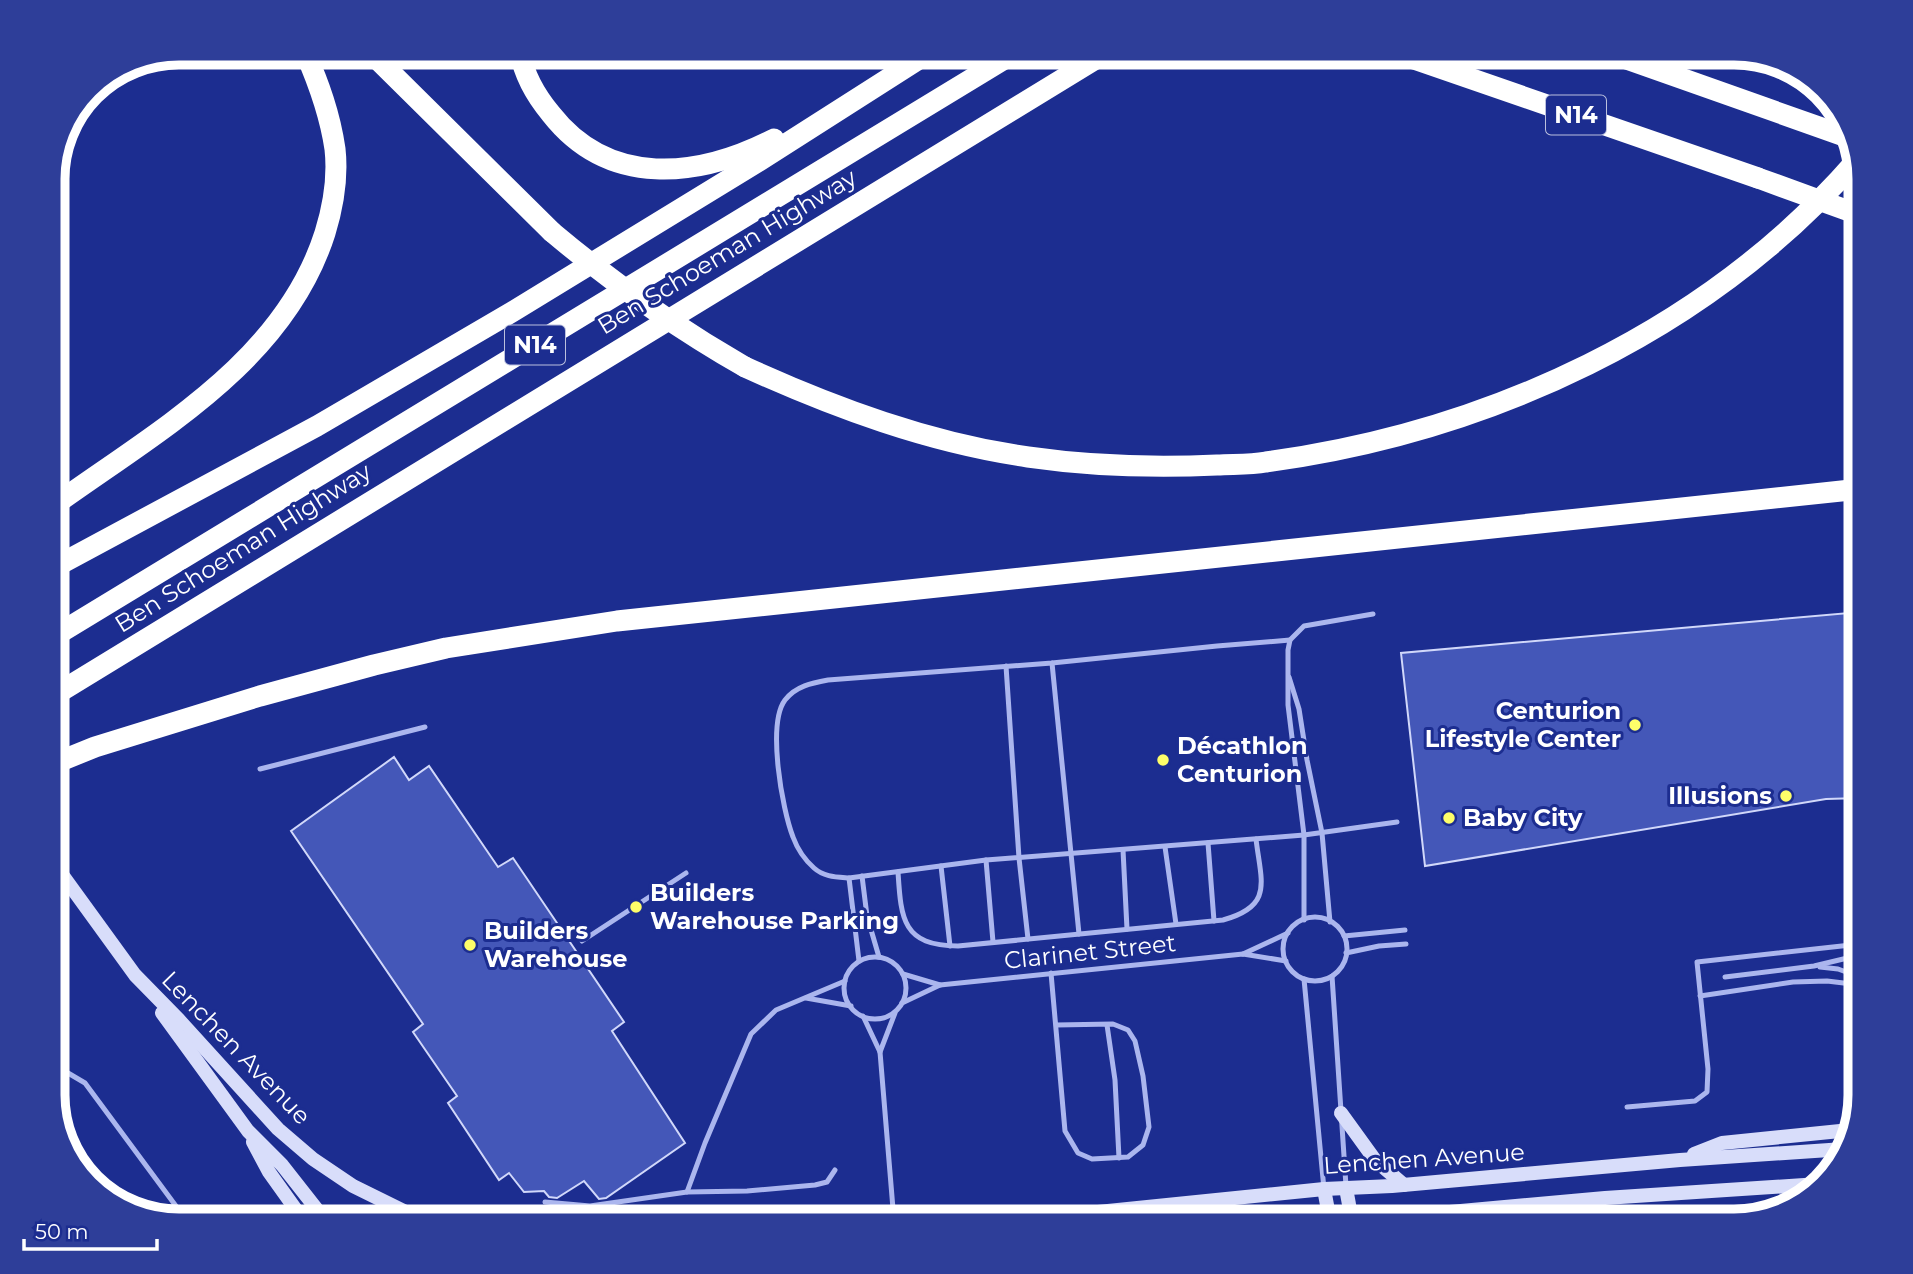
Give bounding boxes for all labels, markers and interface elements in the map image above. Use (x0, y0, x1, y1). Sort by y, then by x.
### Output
road number: N14 (1546, 96, 1606, 134)
street label: Ben Schoeman Highway (592, 163, 861, 340)
road number: N14 (505, 326, 565, 364)
street label: Ben Schoeman Highway (109, 457, 376, 639)
place label: Centurion Lifestyle Center (1425, 696, 1621, 753)
marker: Centurion Lifestyle Center (1627, 717, 1643, 733)
place label: Décathlon Centurion (1177, 731, 1308, 788)
marker: Décathlon Centurion (1155, 752, 1171, 768)
place label: Illusions (1668, 781, 1772, 810)
marker: Illusions (1778, 788, 1794, 804)
place label: Baby City (1463, 803, 1583, 832)
marker: Baby City (1441, 810, 1457, 826)
place label: Builders Warehouse Parking (650, 878, 899, 935)
marker: Builders Warehouse Parking (628, 899, 644, 915)
place label: Builders Warehouse (484, 916, 627, 973)
street label: Clarinet Street (1002, 928, 1178, 975)
marker: Builders Warehouse (462, 937, 478, 953)
street label: Lenchen Avenue (156, 965, 317, 1130)
street label: Lenchen Avenue (1322, 1137, 1526, 1180)
scale bar (24, 1208, 158, 1252)
text: 50 m (35, 1219, 89, 1244)

